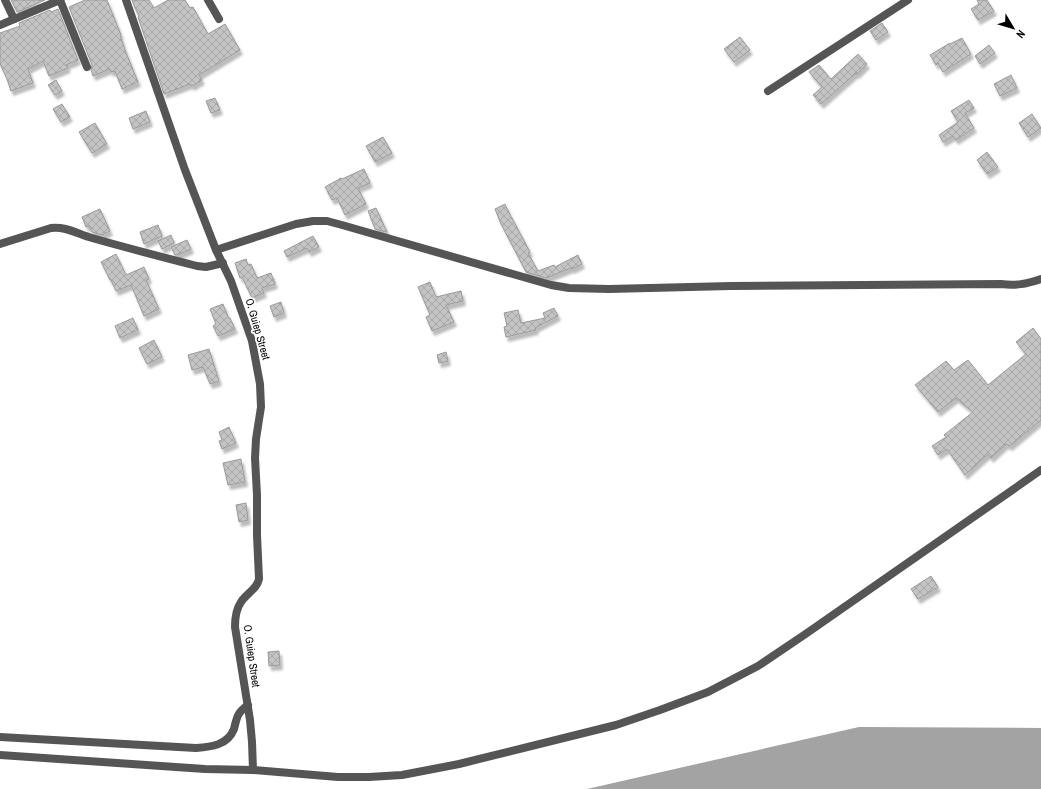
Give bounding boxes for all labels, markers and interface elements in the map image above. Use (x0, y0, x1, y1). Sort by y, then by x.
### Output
north arrow (993, 8, 1033, 48)
text: N (1013, 27, 1028, 41)
street label: O. Guiep Street (243, 297, 274, 362)
street label: O. Guiep Street (241, 624, 263, 689)

